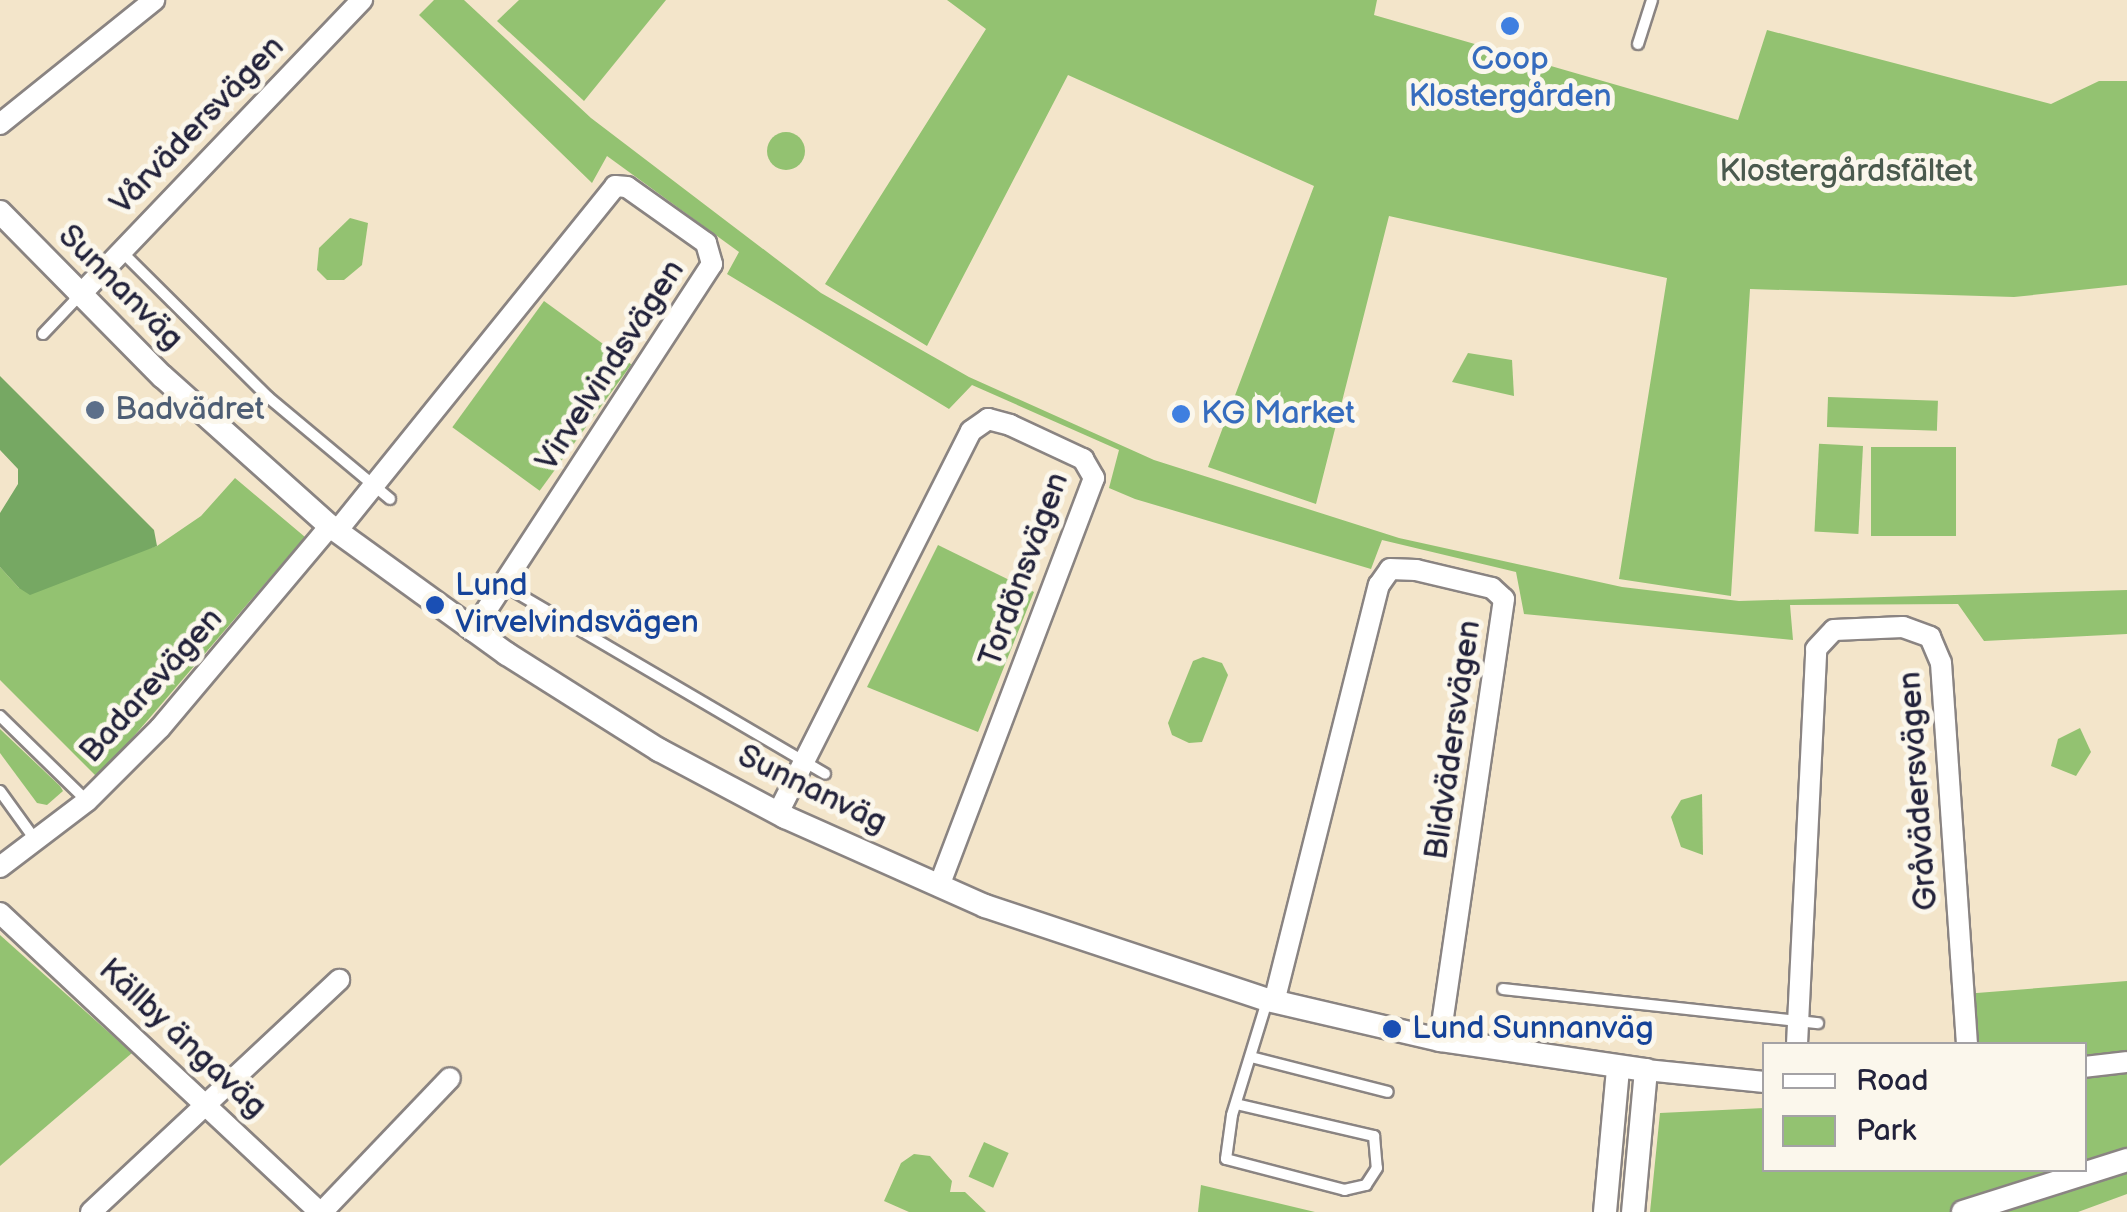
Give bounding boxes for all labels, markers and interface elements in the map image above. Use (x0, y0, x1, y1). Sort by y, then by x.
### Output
marker: Coop Klostergården (1499, 15, 1521, 37)
street label: Vårvädersvägen (103, 29, 293, 223)
place label: Coop Klostergården (1408, 42, 1612, 117)
park label: Klostergårdsfältet (1719, 153, 1973, 191)
street label: Sunnanväg (49, 217, 191, 359)
street label: Virvelvindsvägen (529, 253, 693, 479)
place label: Badvädret (115, 391, 265, 429)
place label: KG Market (1201, 395, 1355, 433)
marker: Badvädret (84, 399, 106, 421)
marker: KG Market (1170, 403, 1192, 425)
street label: Tordönsvägen (972, 468, 1078, 672)
place label: Lund Virvelvindsvägen (455, 568, 699, 643)
marker: Lund Virvelvindsvägen (424, 594, 446, 616)
street label: Badarevägen (73, 601, 231, 771)
street label: Blidvädersvägen (1418, 618, 1490, 862)
street label: Gråvädersvägen (1891, 670, 1947, 912)
street label: Sunnanväg (731, 737, 893, 843)
street label: Källby ängaväg (89, 951, 275, 1127)
place label: Lund Sunnanväg (1412, 1010, 1654, 1048)
marker: Lund Sunnanväg (1381, 1018, 1403, 1040)
legend (1762, 1042, 2087, 1172)
text: Road (1856, 1063, 1929, 1099)
text: Park (1856, 1113, 1916, 1149)

